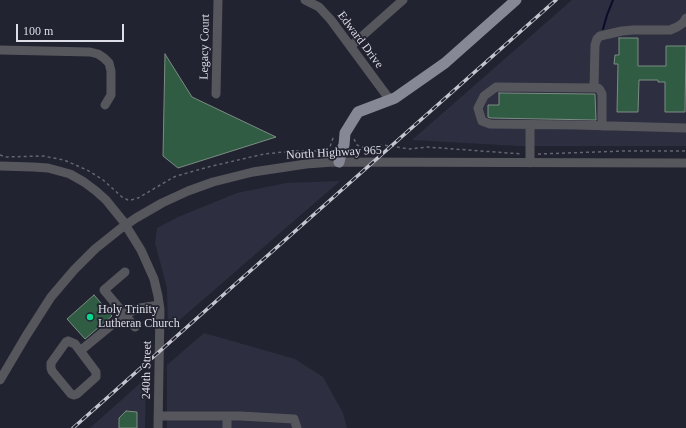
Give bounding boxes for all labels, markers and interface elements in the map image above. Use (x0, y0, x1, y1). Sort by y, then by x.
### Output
street label: Edward Drive (334, 9, 386, 71)
street label: Legacy Court (197, 14, 213, 80)
scale bar (18, 16, 126, 42)
text: 100 m (23, 24, 53, 38)
street label: North Highway 965 (286, 143, 382, 163)
place label: Holy Trinity Lutheran Church (98, 303, 180, 331)
marker: Holy Trinity Lutheran Church (85, 312, 95, 322)
street label: 240th Street (139, 341, 155, 399)

